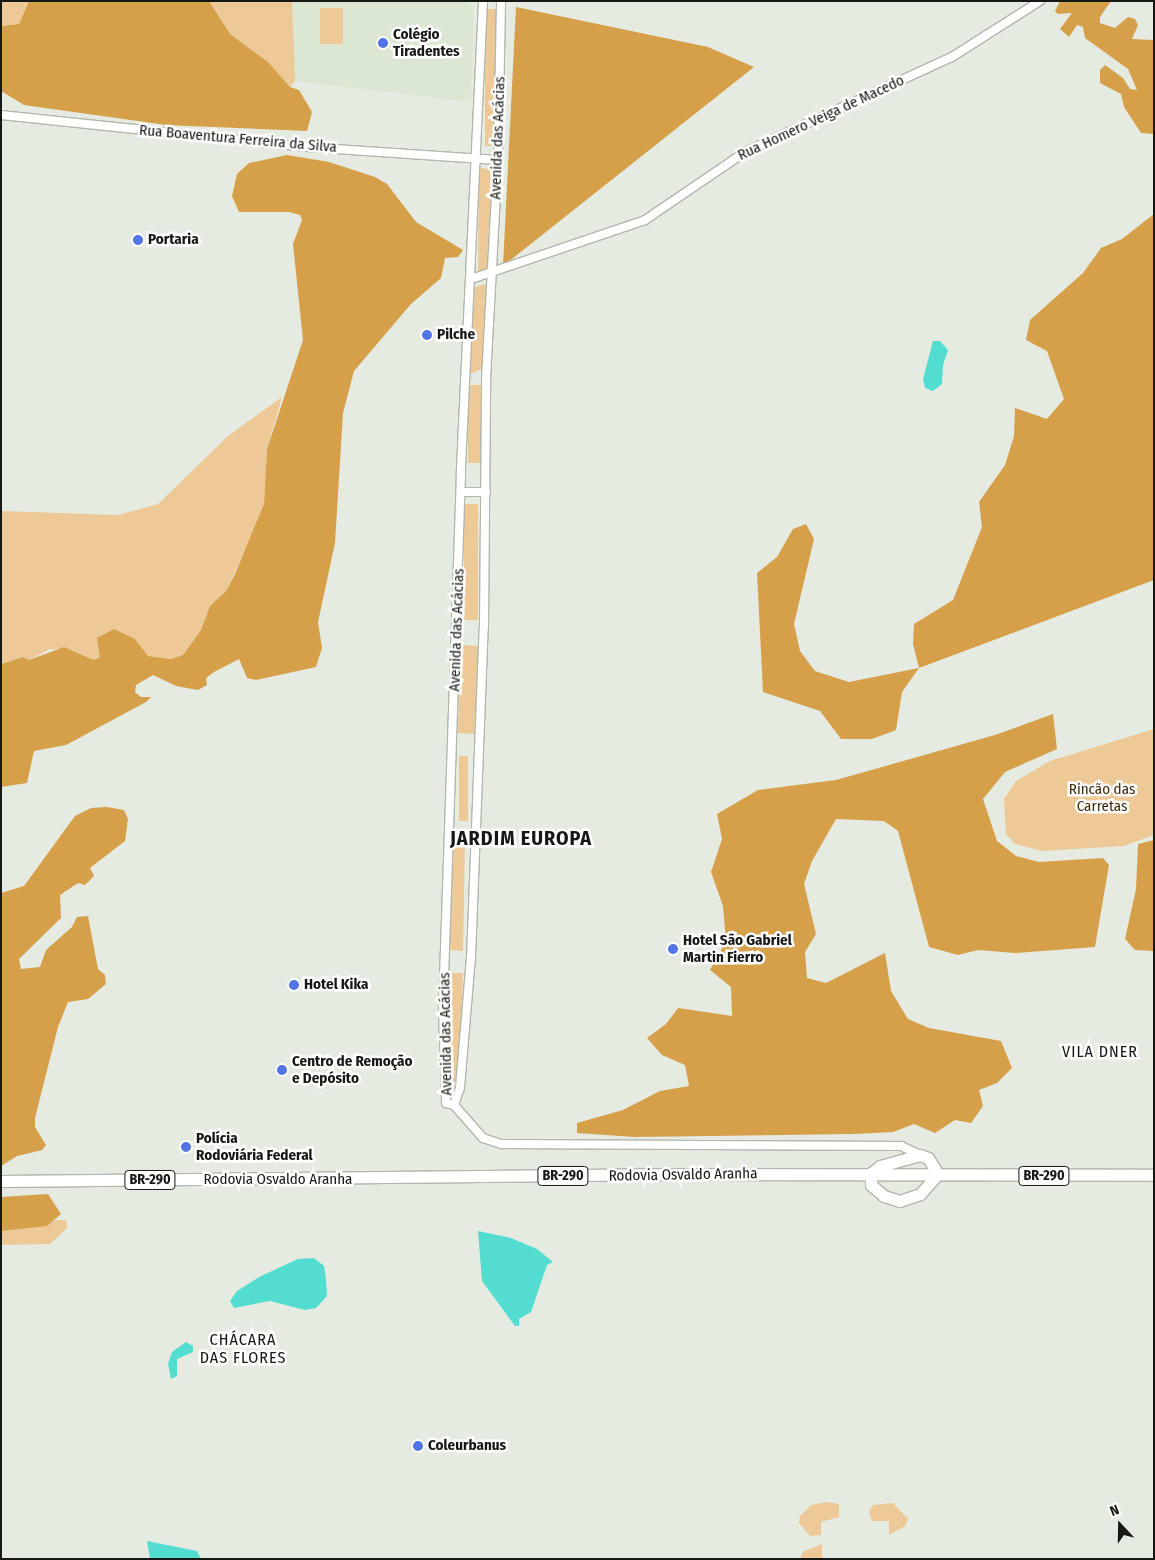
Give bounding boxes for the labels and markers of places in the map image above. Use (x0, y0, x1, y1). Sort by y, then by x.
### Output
place label: Colégio Tiradentes (393, 25, 460, 60)
marker: Colégio Tiradentes (377, 37, 389, 49)
place label: Portaria (148, 231, 199, 249)
marker: Portaria (132, 234, 144, 246)
place label: Pilche (437, 326, 475, 344)
marker: Pilche (421, 329, 433, 341)
place label: Hotel São Gabriel Martin Fierro (683, 931, 792, 966)
marker: Hotel São Gabriel Martin Fierro (667, 943, 679, 955)
place label: Hotel Kika (304, 976, 368, 994)
marker: Hotel Kika (288, 979, 300, 991)
place label: Centro de Remoção e Depósito (292, 1052, 413, 1087)
marker: Centro de Remoção e Depósito (276, 1064, 288, 1076)
place label: Polícia Rodoviária Federal (196, 1129, 313, 1164)
marker: Polícia Rodoviária Federal (180, 1141, 192, 1153)
place label: Coleurbanus (428, 1437, 506, 1455)
marker: Coleurbanus (412, 1440, 424, 1452)

